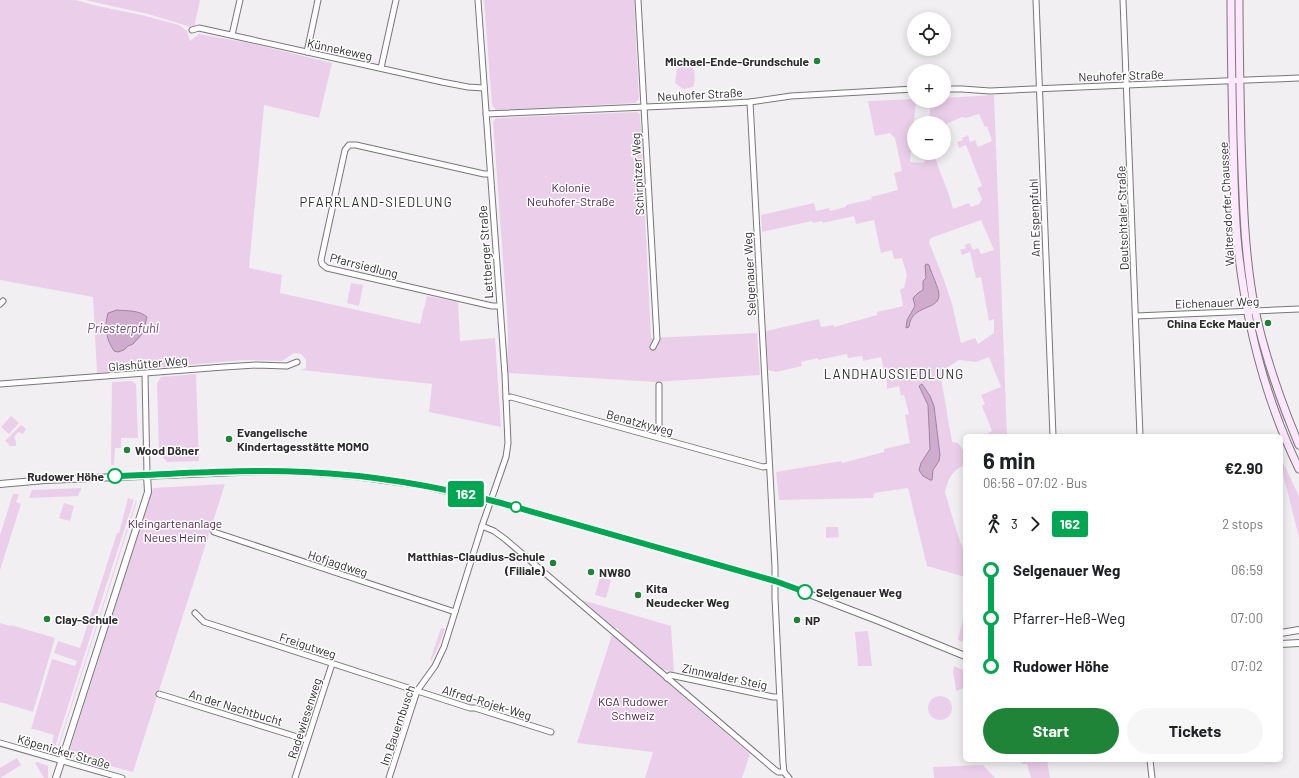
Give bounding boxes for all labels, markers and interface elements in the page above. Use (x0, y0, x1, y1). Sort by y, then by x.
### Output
map controls (907, 12, 951, 160)
button: locate (907, 12, 951, 56)
street label: Künnekeweg (306, 35, 374, 63)
place label: Michael-Ende-Grundschule (665, 54, 809, 68)
marker: Michael-Ende-Grundschule (812, 56, 822, 66)
button: + (907, 64, 951, 108)
street label: Neuhofer Straße (1078, 67, 1164, 83)
street label: Neuhofer Straße (657, 85, 743, 103)
button: − (907, 116, 951, 160)
street label: Schirpitzer Weg (628, 132, 646, 216)
street label: Waltersdorfer Chaussee (1216, 141, 1236, 267)
street label: Deutschtaler Straße (1113, 166, 1131, 270)
street label: Am Espenpfuhl (1026, 178, 1042, 258)
park label: Kolonie Neuhofer-Straße (527, 180, 615, 208)
district label: PFARRLAND-SIEDLUNG (299, 194, 453, 210)
street label: Lettberger Straße (475, 205, 495, 299)
street label: Selgenauer Weg (740, 232, 758, 316)
street label: Pfarrsiedlung (328, 250, 400, 280)
street label: Eichenauer Weg (1175, 294, 1259, 310)
place label: China Ecke Mauer (1167, 316, 1260, 330)
marker: China Ecke Mauer (1263, 318, 1273, 328)
water label: Priesterpfuhl (87, 320, 159, 336)
street label: Glashütter Weg (108, 353, 188, 373)
district label: LANDHAUSSIEDLUNG (824, 366, 964, 382)
street label: Benatzkyweg (605, 406, 675, 438)
place label: Evangelische Kindertagesstätte MOMO (237, 425, 369, 453)
marker: Evangelische Kindertagesstätte MOMO (224, 434, 234, 444)
place label: Wood Döner (135, 443, 199, 457)
marker: Wood Döner (122, 445, 132, 455)
text: 6 min (983, 447, 1035, 473)
text: €2.90 (1225, 459, 1263, 477)
marker: Rudower Höhe (107, 468, 123, 484)
place label: Rudower Höhe (27, 469, 104, 483)
text: 06:56 – 07:02 · Bus (983, 475, 1087, 491)
line badge: 162 (443, 481, 489, 507)
text: 162 (456, 485, 476, 502)
unlabelled marker (510, 501, 522, 513)
icon: walk (983, 513, 1005, 535)
icon: forward (1024, 513, 1046, 535)
text: 162 (1060, 515, 1080, 532)
park label: Kleingartenanlage Neues Heim (128, 516, 222, 544)
text: 3 (1011, 516, 1018, 532)
text: 2 stops (1222, 516, 1263, 532)
street label: Hofjagdweg (306, 547, 370, 579)
place label: Matthias-Claudius-Schule (Filiale) (408, 549, 546, 577)
marker: Matthias-Claudius-Schule (Filiale) (548, 558, 558, 568)
text: Selgenauer Weg (1013, 561, 1120, 579)
text: 06:59 (1231, 562, 1263, 578)
place label: NW80 (599, 565, 631, 579)
marker: NW80 (586, 567, 596, 577)
place label: Kita Neudecker Weg (646, 581, 730, 609)
marker: Selgenauer Weg (797, 584, 813, 600)
place label: Selgenauer Weg (816, 585, 902, 599)
marker: Kita Neudecker Weg (633, 590, 643, 600)
text: Pfarrer-Heß-Weg (1013, 609, 1125, 627)
text: 07:00 (1230, 610, 1263, 626)
place label: Clay-Schule (55, 612, 119, 626)
place label: NP (805, 613, 820, 627)
marker: Clay-Schule (42, 614, 52, 624)
marker: NP (792, 615, 802, 625)
street label: Freigutweg (278, 629, 338, 661)
text: Rudower Höhe (1013, 657, 1109, 675)
text: 07:02 (1231, 658, 1263, 674)
street label: Zinnwalder Steig (681, 660, 769, 692)
street label: Radewiesenweg (284, 676, 324, 760)
street label: Alfred-Rojek-Weg (441, 682, 533, 722)
street label: Im Bauernbusch (377, 683, 417, 767)
street label: An der Nachtbucht (187, 686, 285, 728)
park label: KGA Rudower Schweiz (598, 694, 669, 722)
button: Start (983, 708, 1119, 754)
button: Tickets (1127, 708, 1263, 754)
street label: Köpenicker Straße (16, 731, 112, 771)

